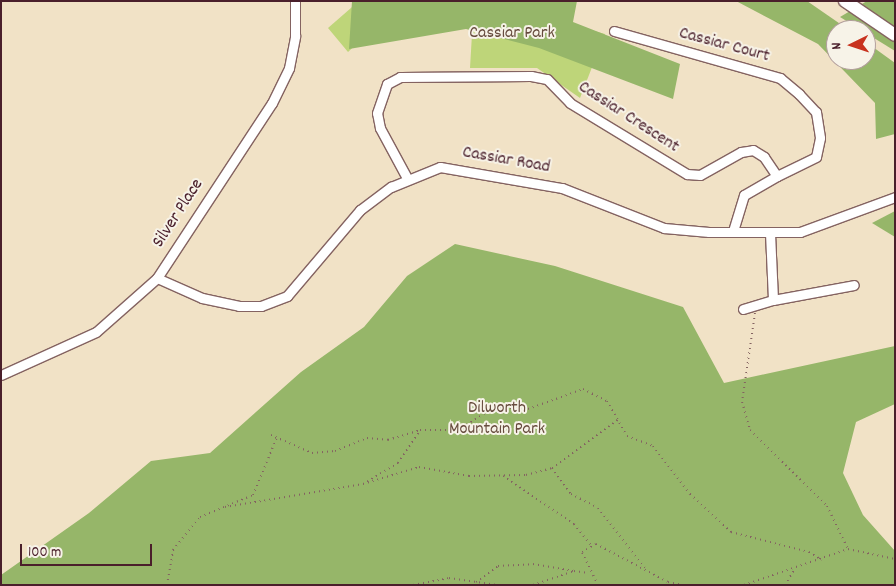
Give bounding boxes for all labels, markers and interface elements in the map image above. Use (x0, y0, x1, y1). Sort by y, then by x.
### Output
north arrow (826, 20, 876, 70)
park label: Cassiar Park (469, 23, 555, 45)
street label: Cassiar Court (676, 24, 772, 68)
text: N (827, 42, 847, 50)
street label: Cassiar Crescent (573, 77, 683, 159)
street label: Cassiar Road (460, 143, 552, 179)
street label: Silver Place (149, 175, 209, 253)
park label: Dilworth Mountain Park (449, 399, 545, 442)
scale bar (22, 534, 155, 566)
text: 100 m (28, 542, 61, 564)

